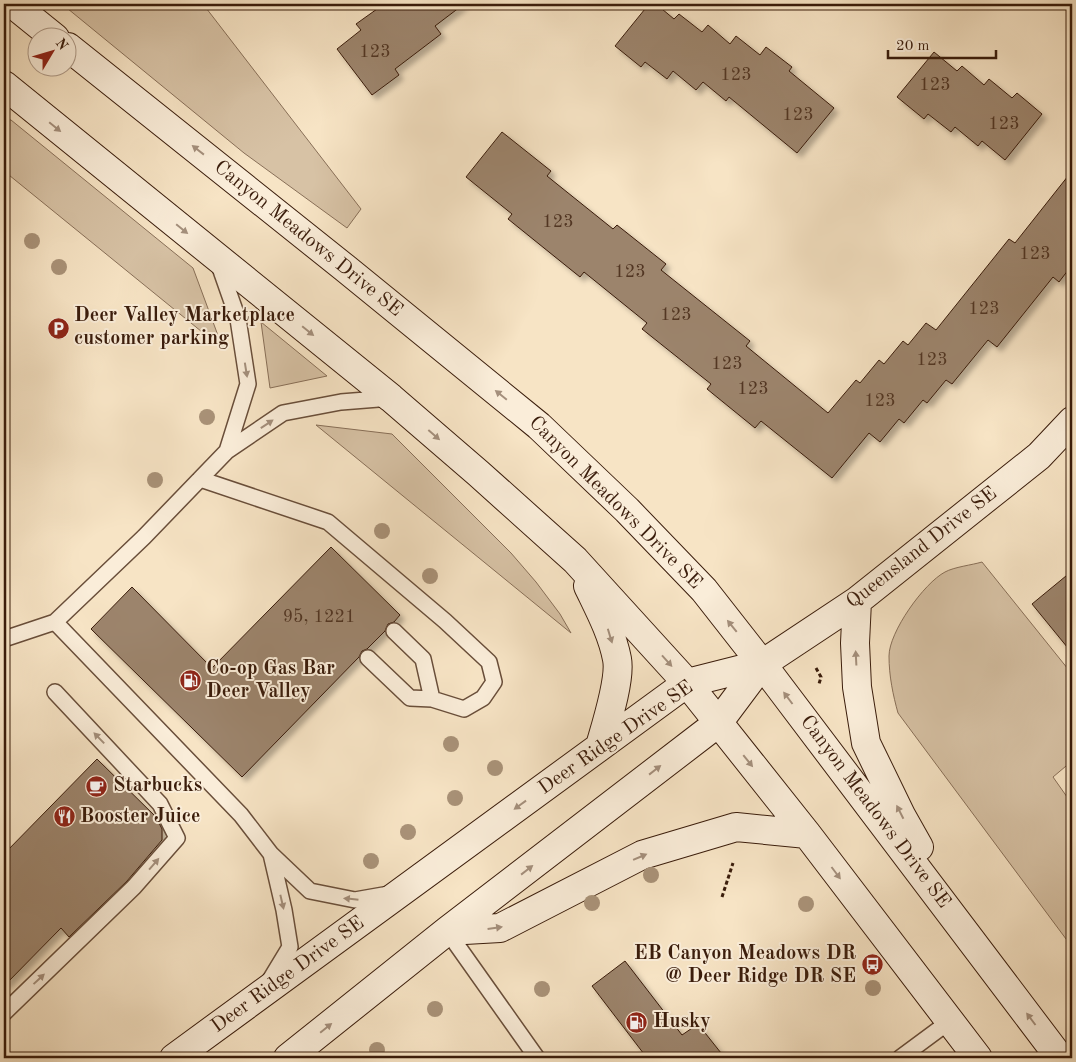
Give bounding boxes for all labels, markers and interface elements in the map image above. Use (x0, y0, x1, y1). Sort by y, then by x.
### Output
north arrow (28, 28, 78, 78)
scale bar (888, 28, 996, 60)
text: N (53, 36, 70, 53)
text: 20 m (896, 39, 930, 54)
house number: 123 (359, 43, 391, 61)
house number: 123 (720, 66, 752, 84)
house number: 123 (919, 76, 951, 94)
house number: 123 (782, 106, 814, 124)
house number: 123 (988, 115, 1020, 133)
one-way arrow (49, 121, 62, 132)
one-way arrow (191, 145, 204, 156)
street label: Canyon Meadows Drive SE (210, 157, 406, 321)
house number: 123 (542, 213, 574, 231)
one-way arrow (175, 223, 188, 234)
house number: 123 (1019, 245, 1051, 263)
house number: 123 (614, 263, 646, 281)
house number: 123 (968, 300, 1000, 318)
place label: Deer Valley Marketplace customer parking (74, 306, 295, 349)
house number: 123 (660, 306, 692, 324)
parking icon: Deer Valley Marketplace customer parking (46, 316, 70, 340)
one-way arrow (302, 326, 315, 337)
house number: 123 (916, 351, 948, 369)
house number: 123 (711, 355, 743, 373)
one-way arrow (243, 362, 251, 378)
house number: 123 (737, 380, 769, 398)
one-way arrow (496, 389, 508, 401)
house number: 123 (864, 392, 896, 410)
street label: Canyon Meadows Drive SE (525, 413, 705, 593)
one-way arrow (261, 419, 274, 429)
one-way arrow (427, 429, 440, 440)
street label: Queensland Drive SE (843, 483, 1001, 613)
house number: 95, 1221 (283, 608, 355, 626)
one-way arrow (727, 620, 738, 633)
one-way arrow (607, 629, 614, 644)
one-way arrow (851, 650, 859, 666)
one-way arrow (661, 655, 673, 667)
place label: Co-op Gas Bar Deer Valley (206, 659, 335, 702)
fuel station icon: Co-op Gas Bar Deer Valley (178, 669, 202, 693)
street label: Deer Ridge Drive SE (535, 677, 697, 799)
one-way arrow (783, 692, 794, 705)
street label: Canyon Meadows Drive SE (796, 712, 954, 912)
one-way arrow (93, 732, 105, 744)
one-way arrow (743, 754, 753, 767)
one-way arrow (649, 765, 662, 776)
cafe icon: Starbucks (85, 774, 109, 798)
place label: Starbucks (113, 776, 202, 796)
one-way arrow (514, 799, 527, 810)
restaurant icon: Booster Juice (52, 805, 76, 829)
one-way arrow (896, 805, 904, 820)
place label: Booster Juice (80, 807, 200, 827)
one-way arrow (633, 852, 647, 860)
one-way arrow (148, 859, 160, 871)
one-way arrow (520, 864, 533, 875)
one-way arrow (831, 866, 842, 879)
one-way arrow (278, 894, 286, 909)
one-way arrow (343, 894, 359, 902)
street label: Deer Ridge Drive SE (208, 913, 368, 1037)
one-way arrow (487, 924, 503, 932)
place label: EB Canyon Meadows DR @ Deer Ridge DR SE (634, 944, 856, 987)
bus stop icon: EB Canyon Meadows DR @ Deer Ridge DR SE (860, 953, 884, 977)
one-way arrow (33, 973, 45, 985)
fuel station icon: Husky (625, 1010, 649, 1034)
place label: Husky (653, 1012, 711, 1032)
one-way arrow (1026, 1012, 1036, 1026)
one-way arrow (319, 1022, 332, 1033)

